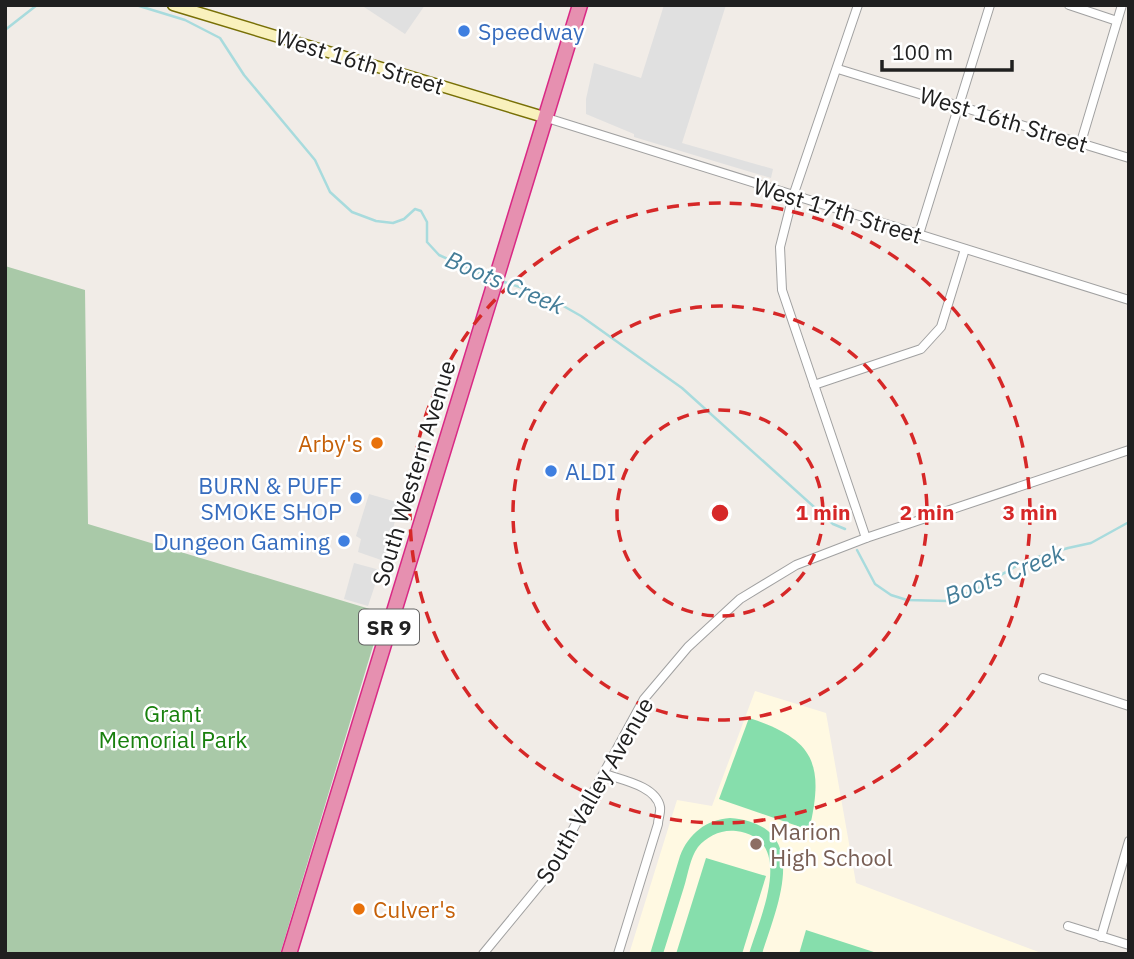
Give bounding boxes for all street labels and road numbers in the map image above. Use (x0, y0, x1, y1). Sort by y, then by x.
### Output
street label: West 16th Street (272, 21, 448, 101)
street label: West 16th Street (916, 79, 1092, 159)
street label: West 17th Street (750, 170, 926, 250)
street label: South Western Avenue (364, 357, 462, 589)
road number: SR 9 (359, 610, 419, 644)
street label: South Valley Avenue (528, 692, 660, 888)

